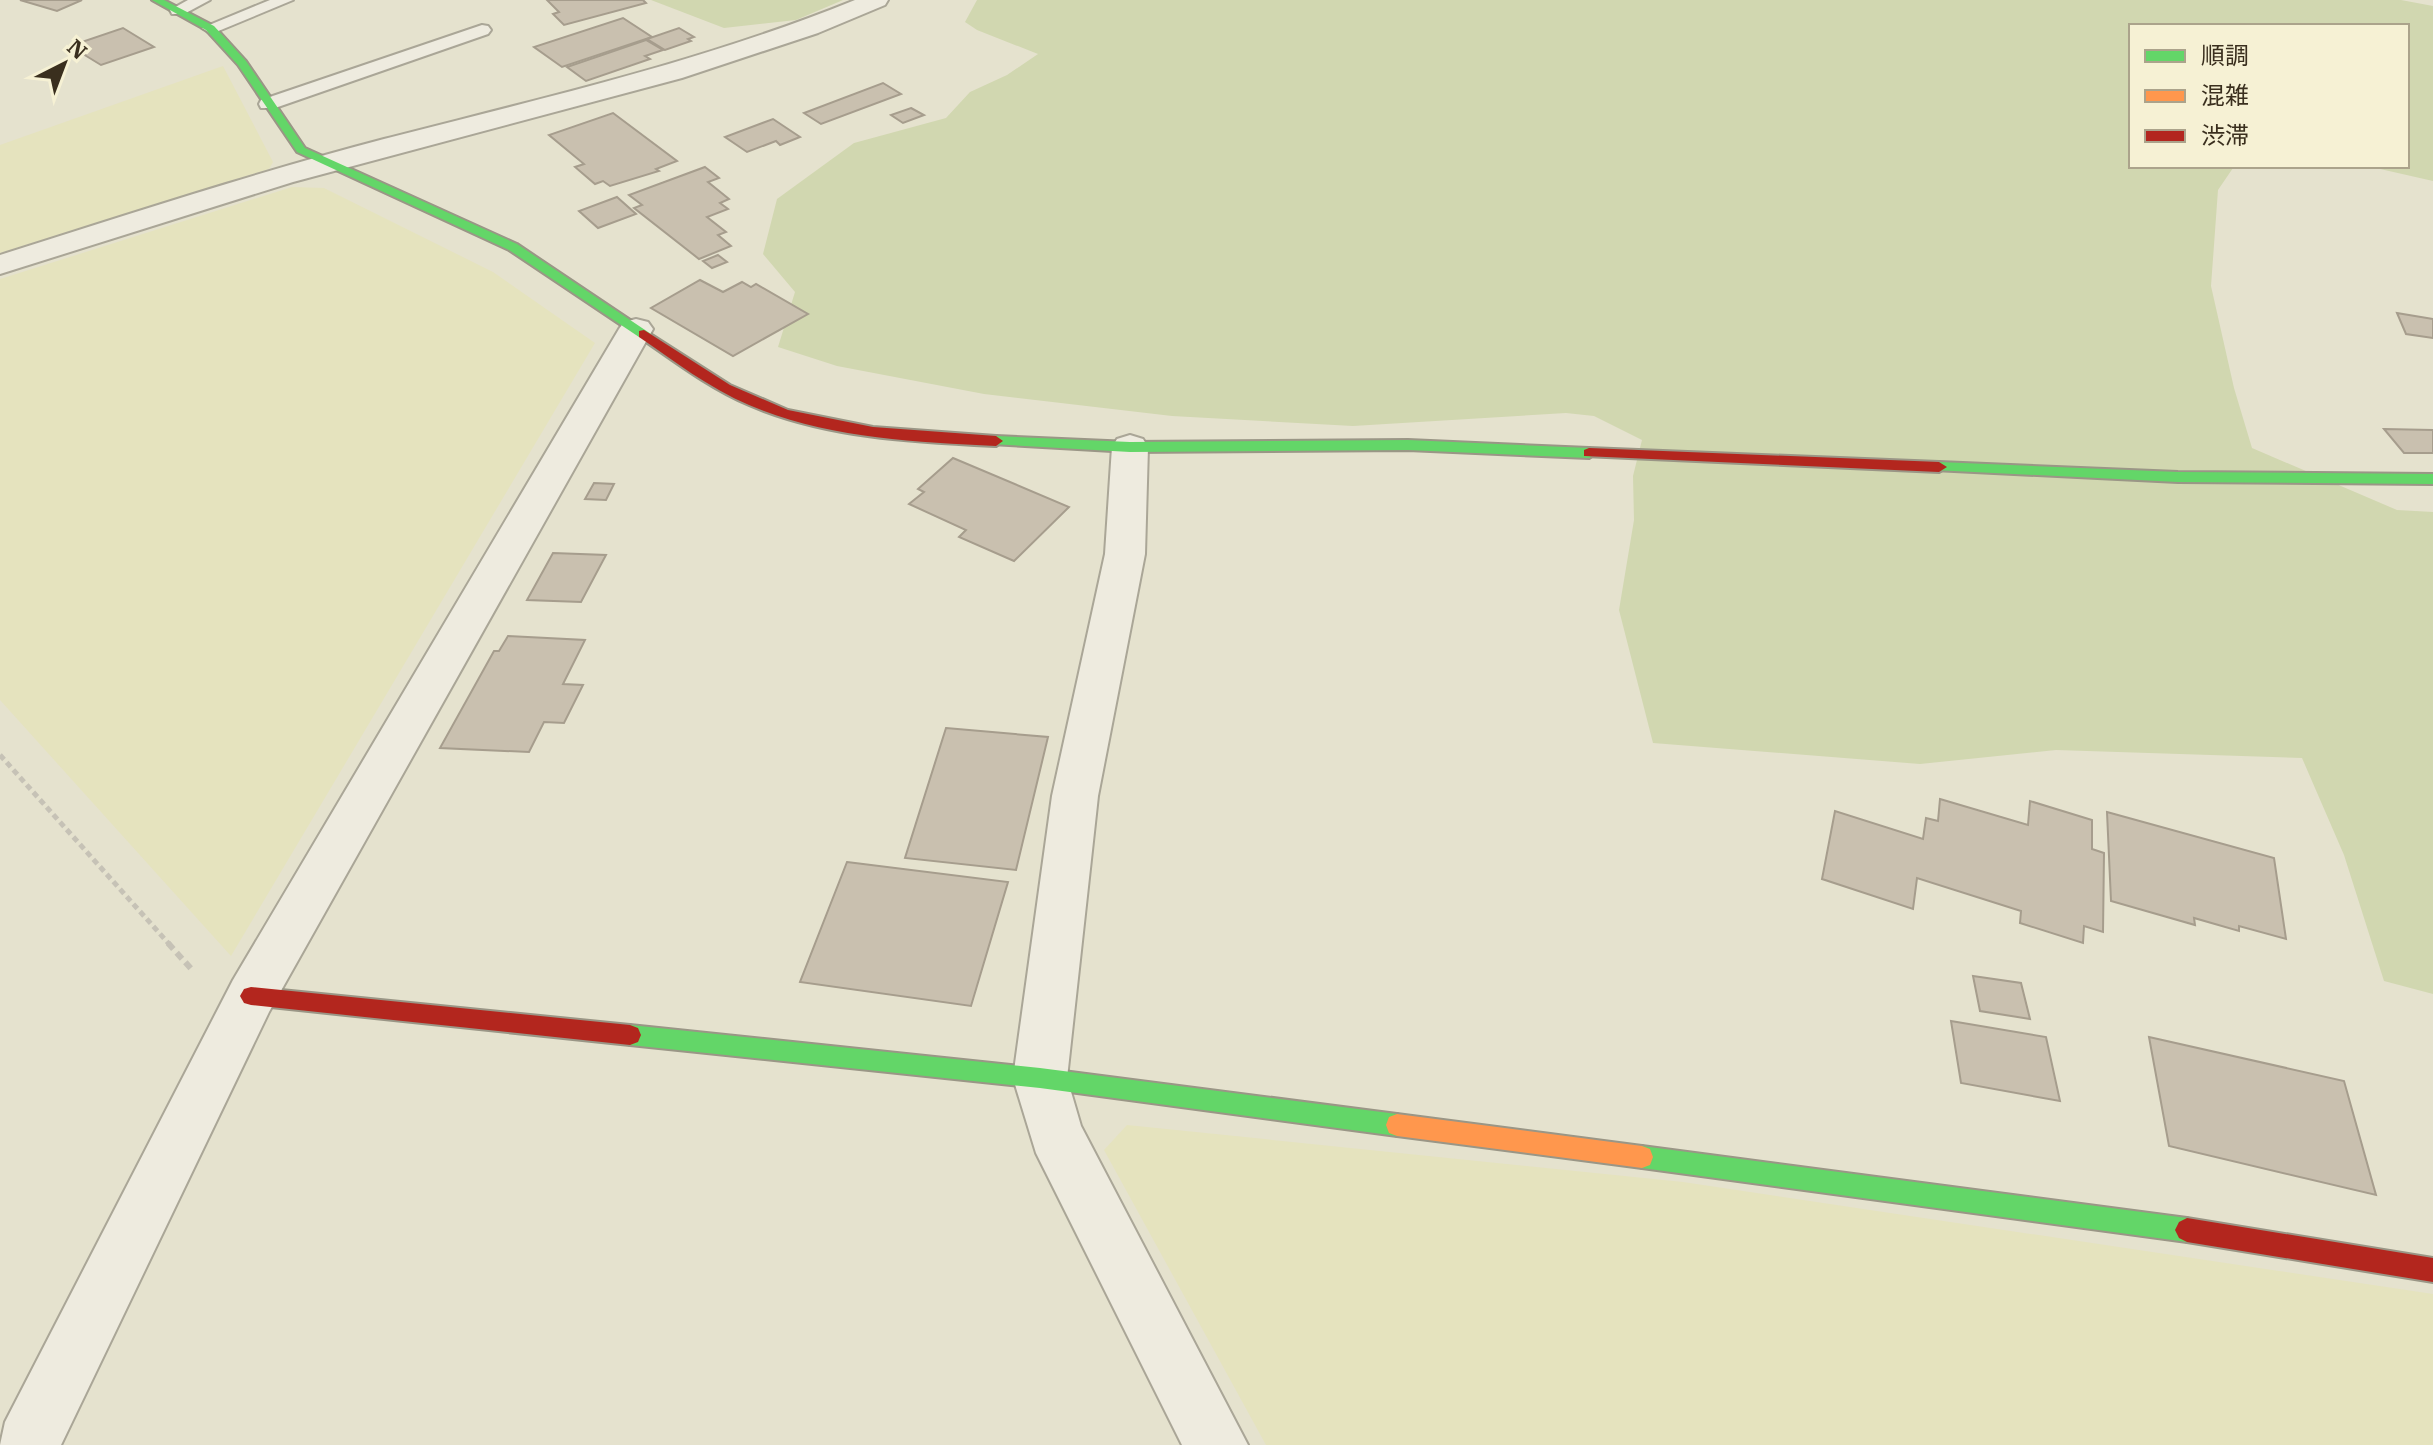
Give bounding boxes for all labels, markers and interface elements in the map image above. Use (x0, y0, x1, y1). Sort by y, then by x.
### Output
north arrow (24, 24, 104, 104)
legend (2129, 24, 2409, 168)
text: N (62, 32, 94, 65)
text: 順調 (2201, 39, 2249, 71)
text: 混雑 (2201, 79, 2249, 111)
text: 渋滞 (2201, 119, 2249, 151)

